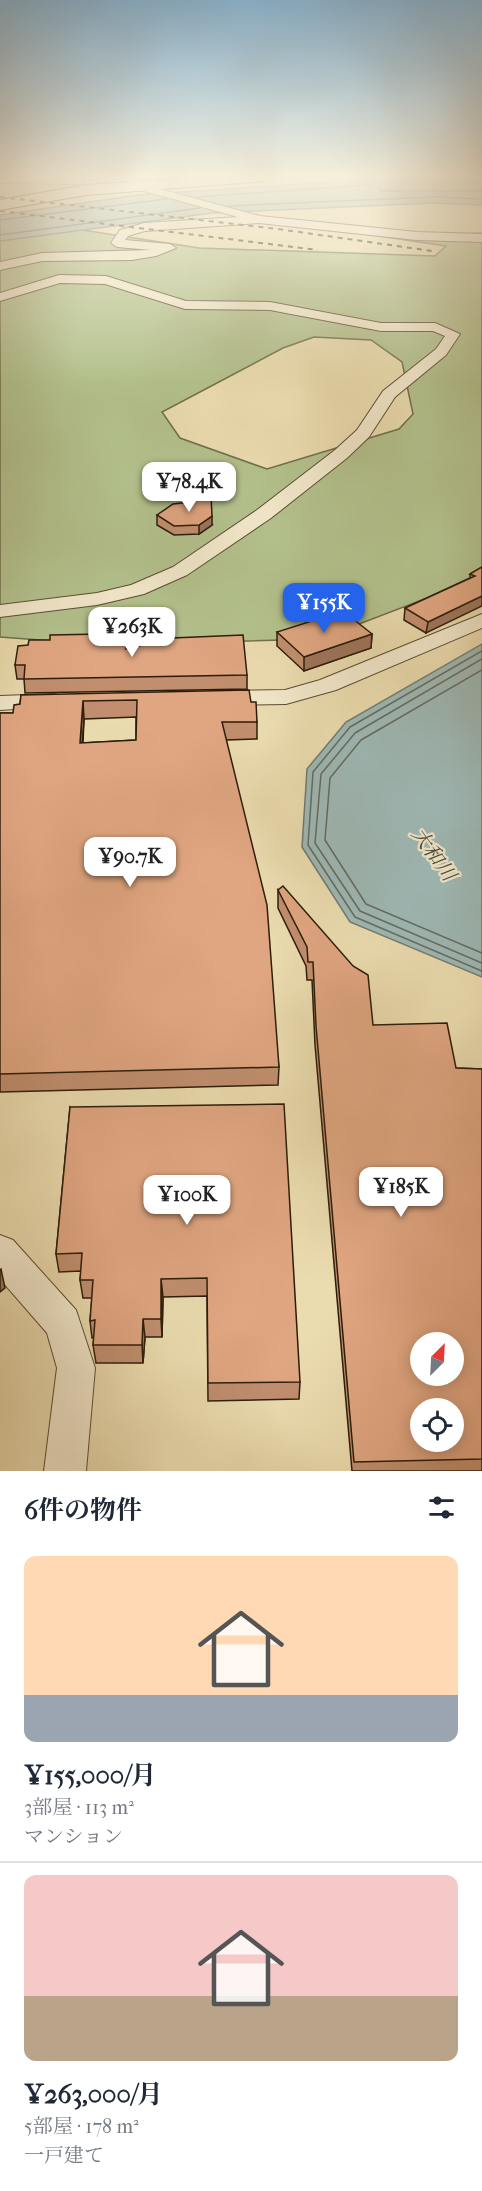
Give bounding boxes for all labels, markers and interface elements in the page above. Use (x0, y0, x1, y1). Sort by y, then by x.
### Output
pin: ¥78.4K (140, 462, 238, 513)
text: ¥78.4K (156, 470, 222, 493)
pin: ¥155K (282, 583, 366, 634)
text: ¥155K (297, 591, 351, 614)
pin: ¥263K (90, 607, 174, 658)
text: ¥263K (102, 615, 162, 638)
water label: 大和川 (407, 823, 462, 887)
pin: ¥90.7K (81, 837, 179, 888)
text: ¥90.7K (98, 845, 162, 868)
pin: ¥185K (359, 1167, 443, 1218)
pin: ¥100K (145, 1175, 229, 1226)
text: ¥185K (373, 1175, 429, 1198)
text: ¥100K (157, 1183, 217, 1206)
north arrow (410, 1332, 464, 1386)
map controls (410, 1332, 464, 1452)
button: locate (410, 1398, 464, 1452)
icon: filters (425, 1491, 458, 1524)
text: 6件の物件 (24, 1495, 142, 1526)
icon: home (187, 1595, 295, 1703)
text: ¥155,000/月 (24, 1760, 157, 1791)
text: 3部屋 · 113 m² (24, 1796, 134, 1819)
text: マンション (24, 1825, 123, 1848)
icon: home (187, 1914, 295, 2022)
text: ¥263,000/月 (24, 2079, 163, 2110)
text: 5部屋 · 178 m² (24, 2115, 139, 2138)
text: 一戸建て (24, 2144, 104, 2167)

